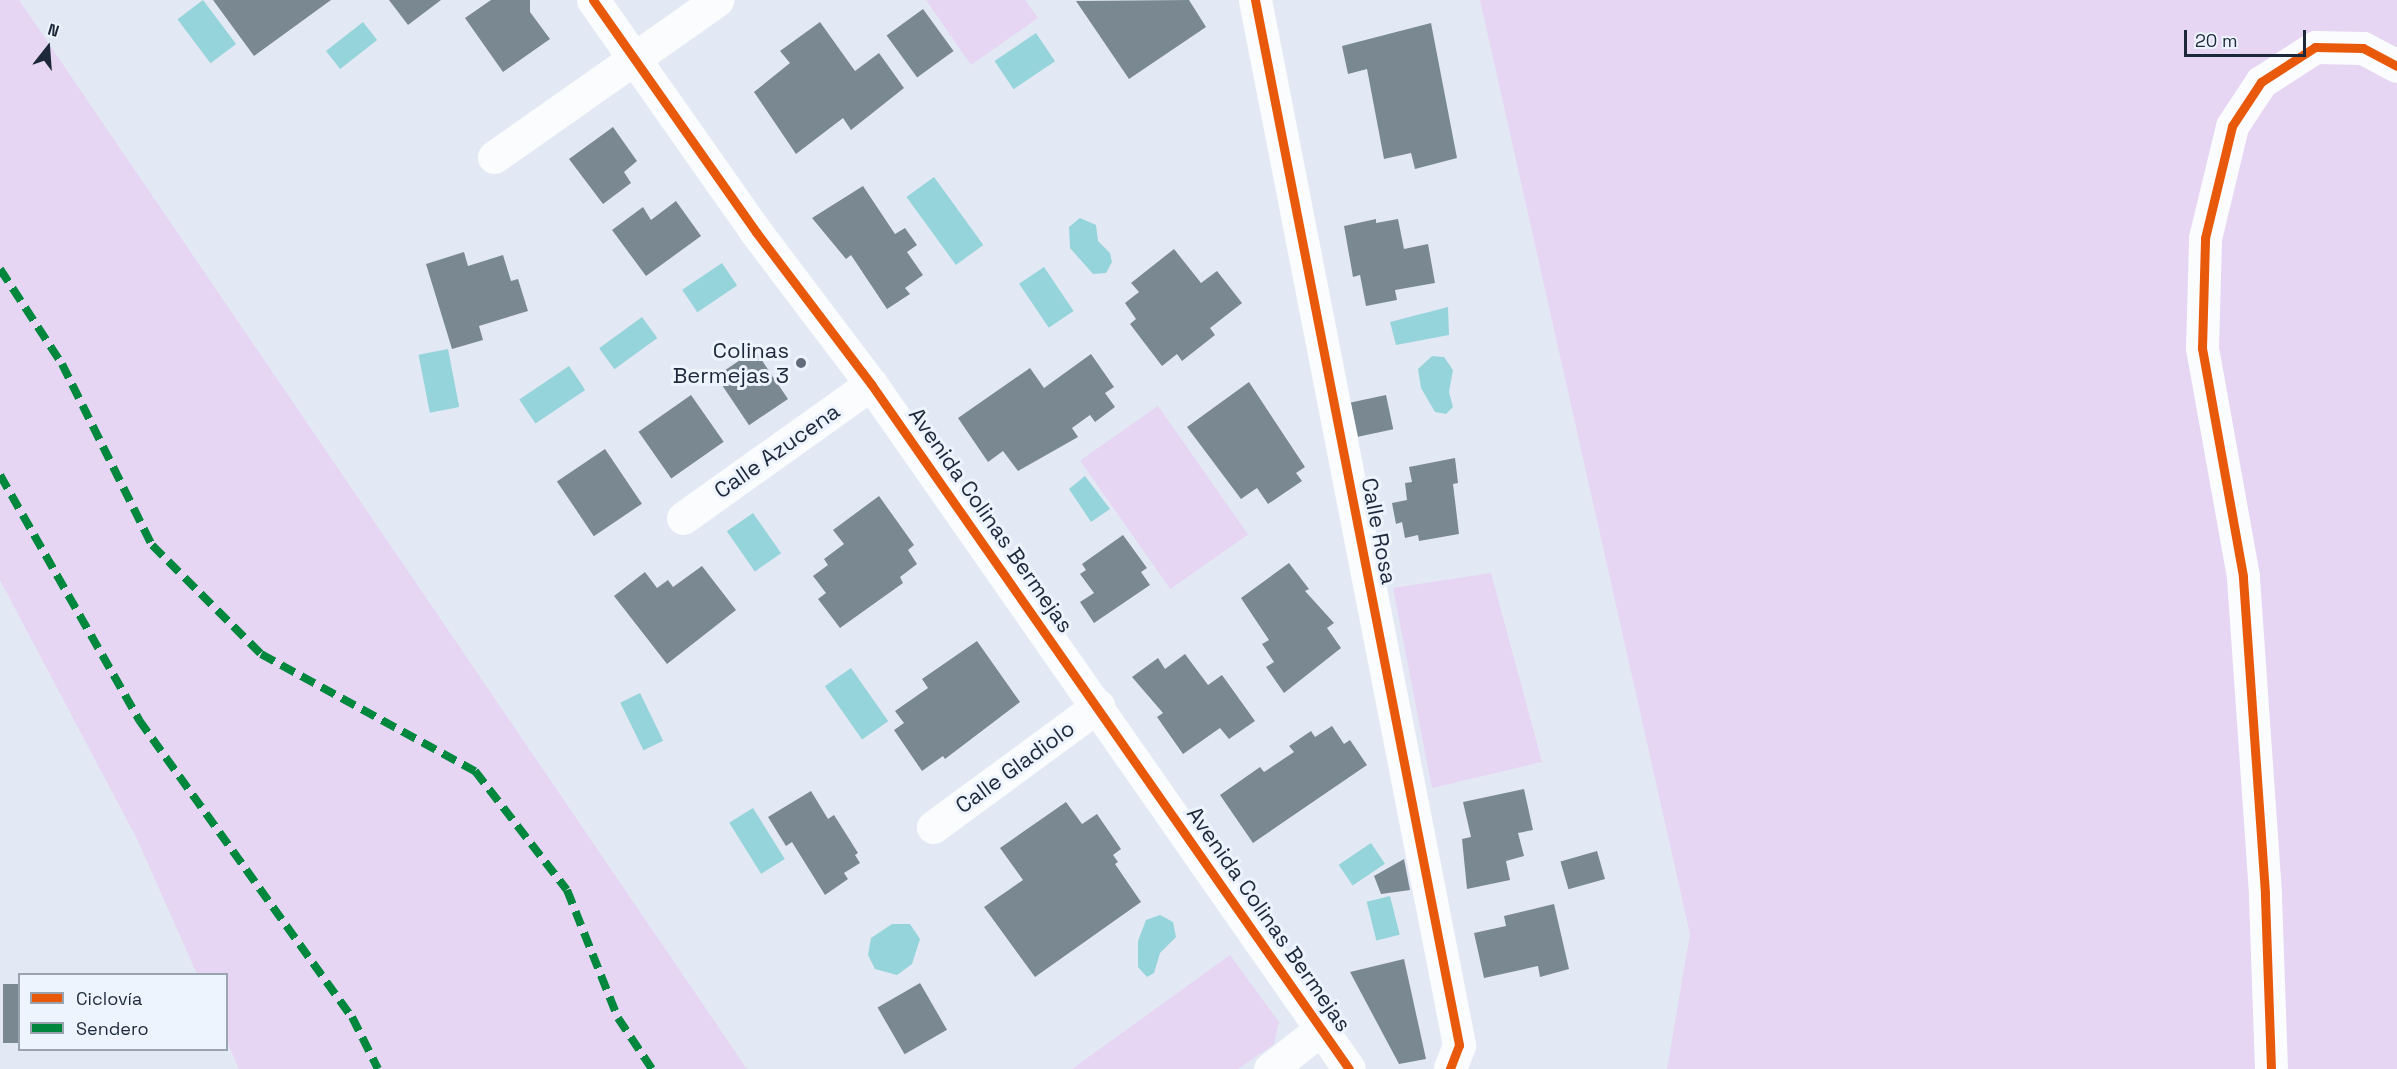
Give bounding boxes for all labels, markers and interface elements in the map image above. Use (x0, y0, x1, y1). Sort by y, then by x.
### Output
north arrow (18, 18, 78, 78)
scale bar (2187, 18, 2308, 56)
text: N (45, 19, 62, 42)
text: 20 m (2195, 29, 2238, 52)
place label: Colinas Bermejas 3 (673, 337, 789, 388)
marker: Colinas Bermejas 3 (794, 356, 808, 370)
street label: Calle Azucena (709, 398, 845, 504)
street label: Avenida Colinas Bermejas (903, 402, 1079, 638)
street label: Calle Rosa (1356, 476, 1402, 586)
street label: Calle Gladiolo (950, 715, 1080, 819)
street label: Avenida Colinas Bermejas (1181, 801, 1357, 1037)
legend (18, 973, 228, 1051)
text: Ciclovía (76, 987, 142, 1010)
text: Sendero (76, 1017, 149, 1040)

